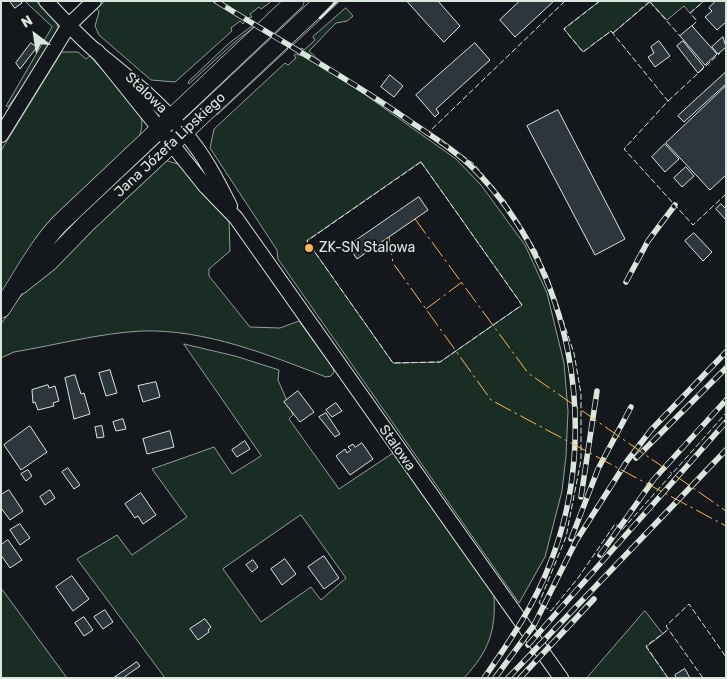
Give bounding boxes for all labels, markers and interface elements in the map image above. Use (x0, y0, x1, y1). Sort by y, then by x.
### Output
north arrow (10, 10, 60, 60)
text: N (18, 12, 36, 32)
street label: Stalowa (121, 69, 171, 117)
street label: Jana Józefa Lipskiego (111, 89, 229, 201)
place label: ZK-SN Stalowa (319, 240, 415, 256)
marker: ZK-SN Stalowa (303, 242, 315, 254)
street label: Stalowa (375, 422, 419, 474)

